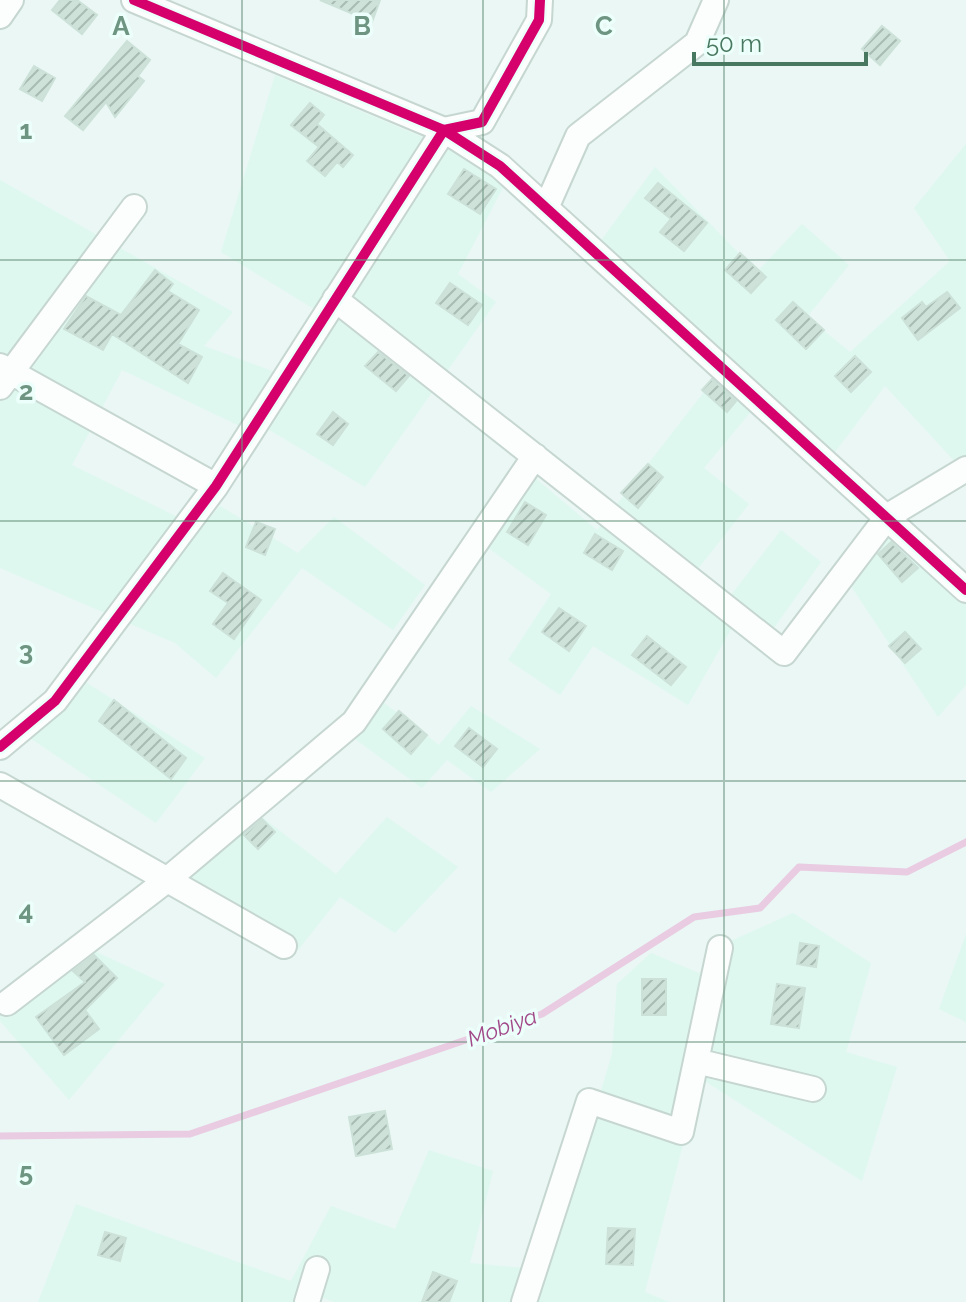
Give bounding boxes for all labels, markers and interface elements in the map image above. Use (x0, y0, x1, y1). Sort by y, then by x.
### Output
text: A (112, 11, 130, 41)
text: B (353, 11, 371, 41)
text: C (595, 11, 613, 41)
scale bar (694, 16, 866, 66)
text: 50 m (706, 29, 762, 58)
text: 1 (20, 115, 33, 145)
text: 2 (19, 376, 33, 406)
text: 3 (19, 636, 33, 666)
text: 4 (19, 896, 33, 926)
water label: Mobiya (464, 1002, 540, 1052)
text: 5 (19, 1157, 33, 1187)

